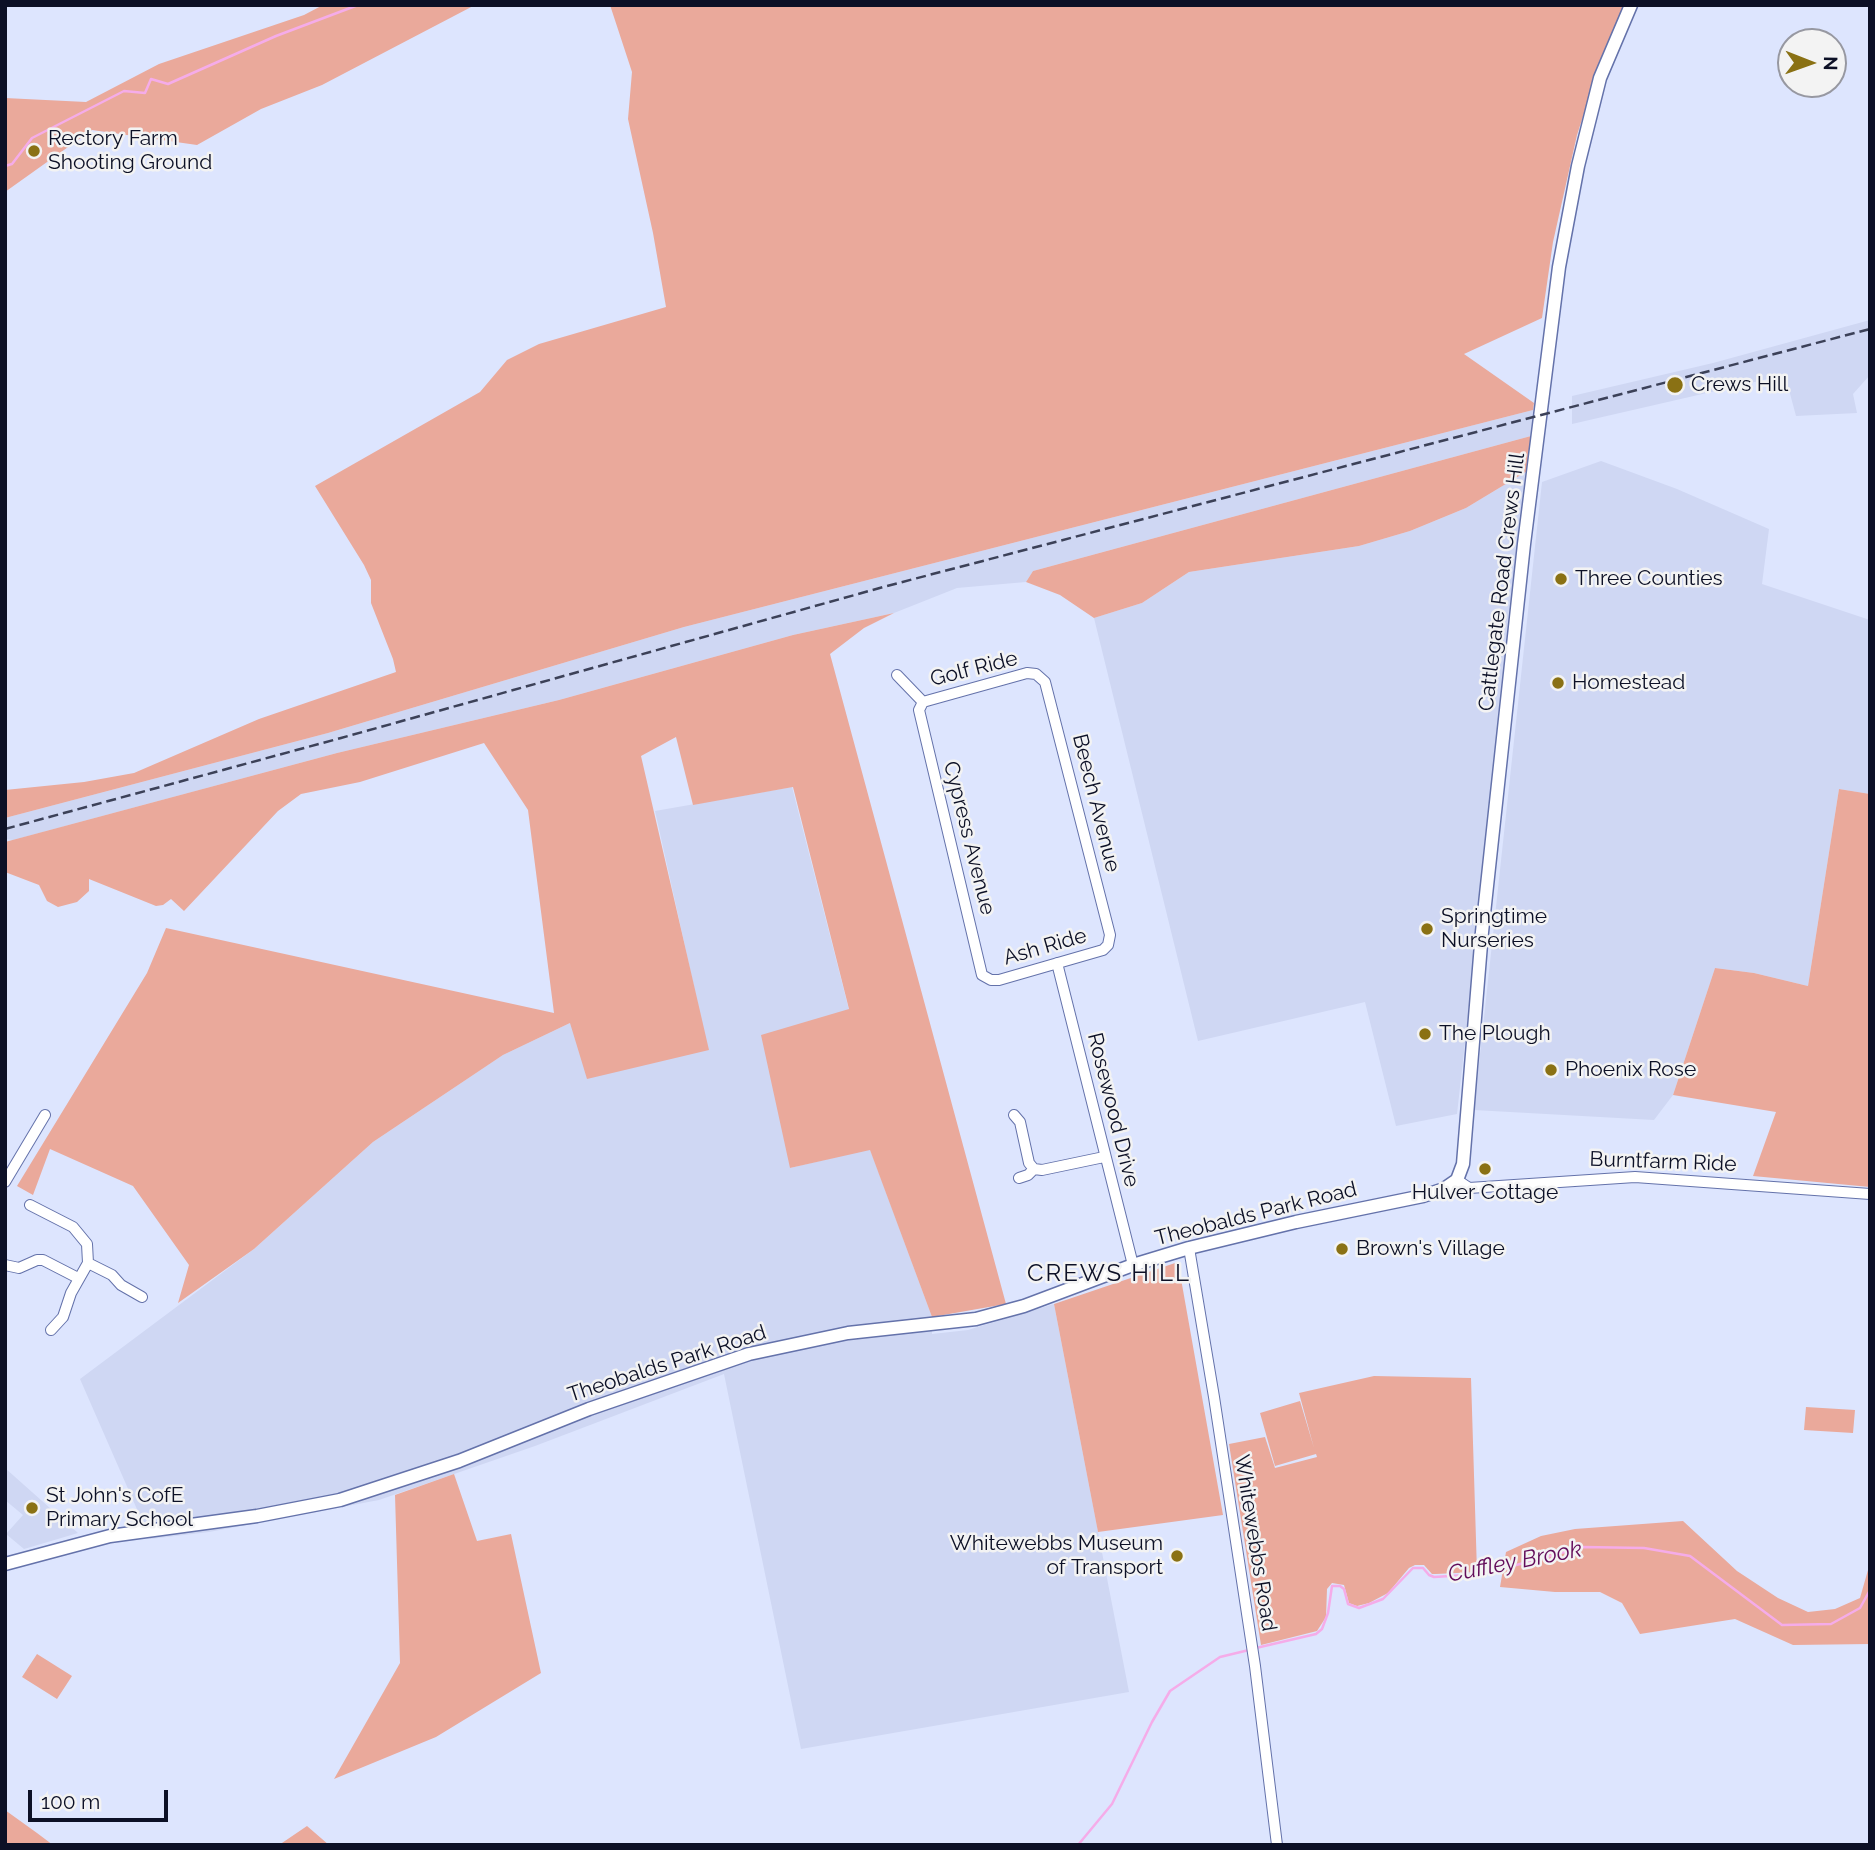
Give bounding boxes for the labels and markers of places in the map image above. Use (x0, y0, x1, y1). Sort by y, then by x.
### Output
place label: Rectory Farm Shooting Ground (48, 126, 212, 176)
marker: Rectory Farm Shooting Ground (26, 143, 42, 159)
place label: Crews Hill (1691, 372, 1788, 398)
marker: Crews Hill (1665, 375, 1685, 395)
place label: Three Counties (1575, 566, 1723, 592)
marker: Three Counties (1553, 571, 1569, 587)
place label: Homestead (1572, 670, 1685, 696)
marker: Homestead (1550, 675, 1566, 691)
place label: Springtime Nurseries (1441, 904, 1547, 954)
marker: Springtime Nurseries (1419, 921, 1435, 937)
place label: The Plough (1439, 1021, 1551, 1047)
marker: The Plough (1417, 1026, 1433, 1042)
place label: Phoenix Rose (1565, 1057, 1696, 1083)
marker: Phoenix Rose (1543, 1062, 1559, 1078)
marker: Hulver Cottage (1477, 1161, 1493, 1177)
place label: Hulver Cottage (1412, 1180, 1558, 1206)
place label: Brown's Village (1356, 1236, 1505, 1262)
marker: Brown's Village (1334, 1241, 1350, 1257)
place label: St John's CofE Primary School (46, 1483, 193, 1533)
marker: St John's CofE Primary School (24, 1500, 40, 1516)
place label: Whitewebbs Museum of Transport (950, 1531, 1163, 1581)
marker: Whitewebbs Museum of Transport (1169, 1548, 1185, 1564)

